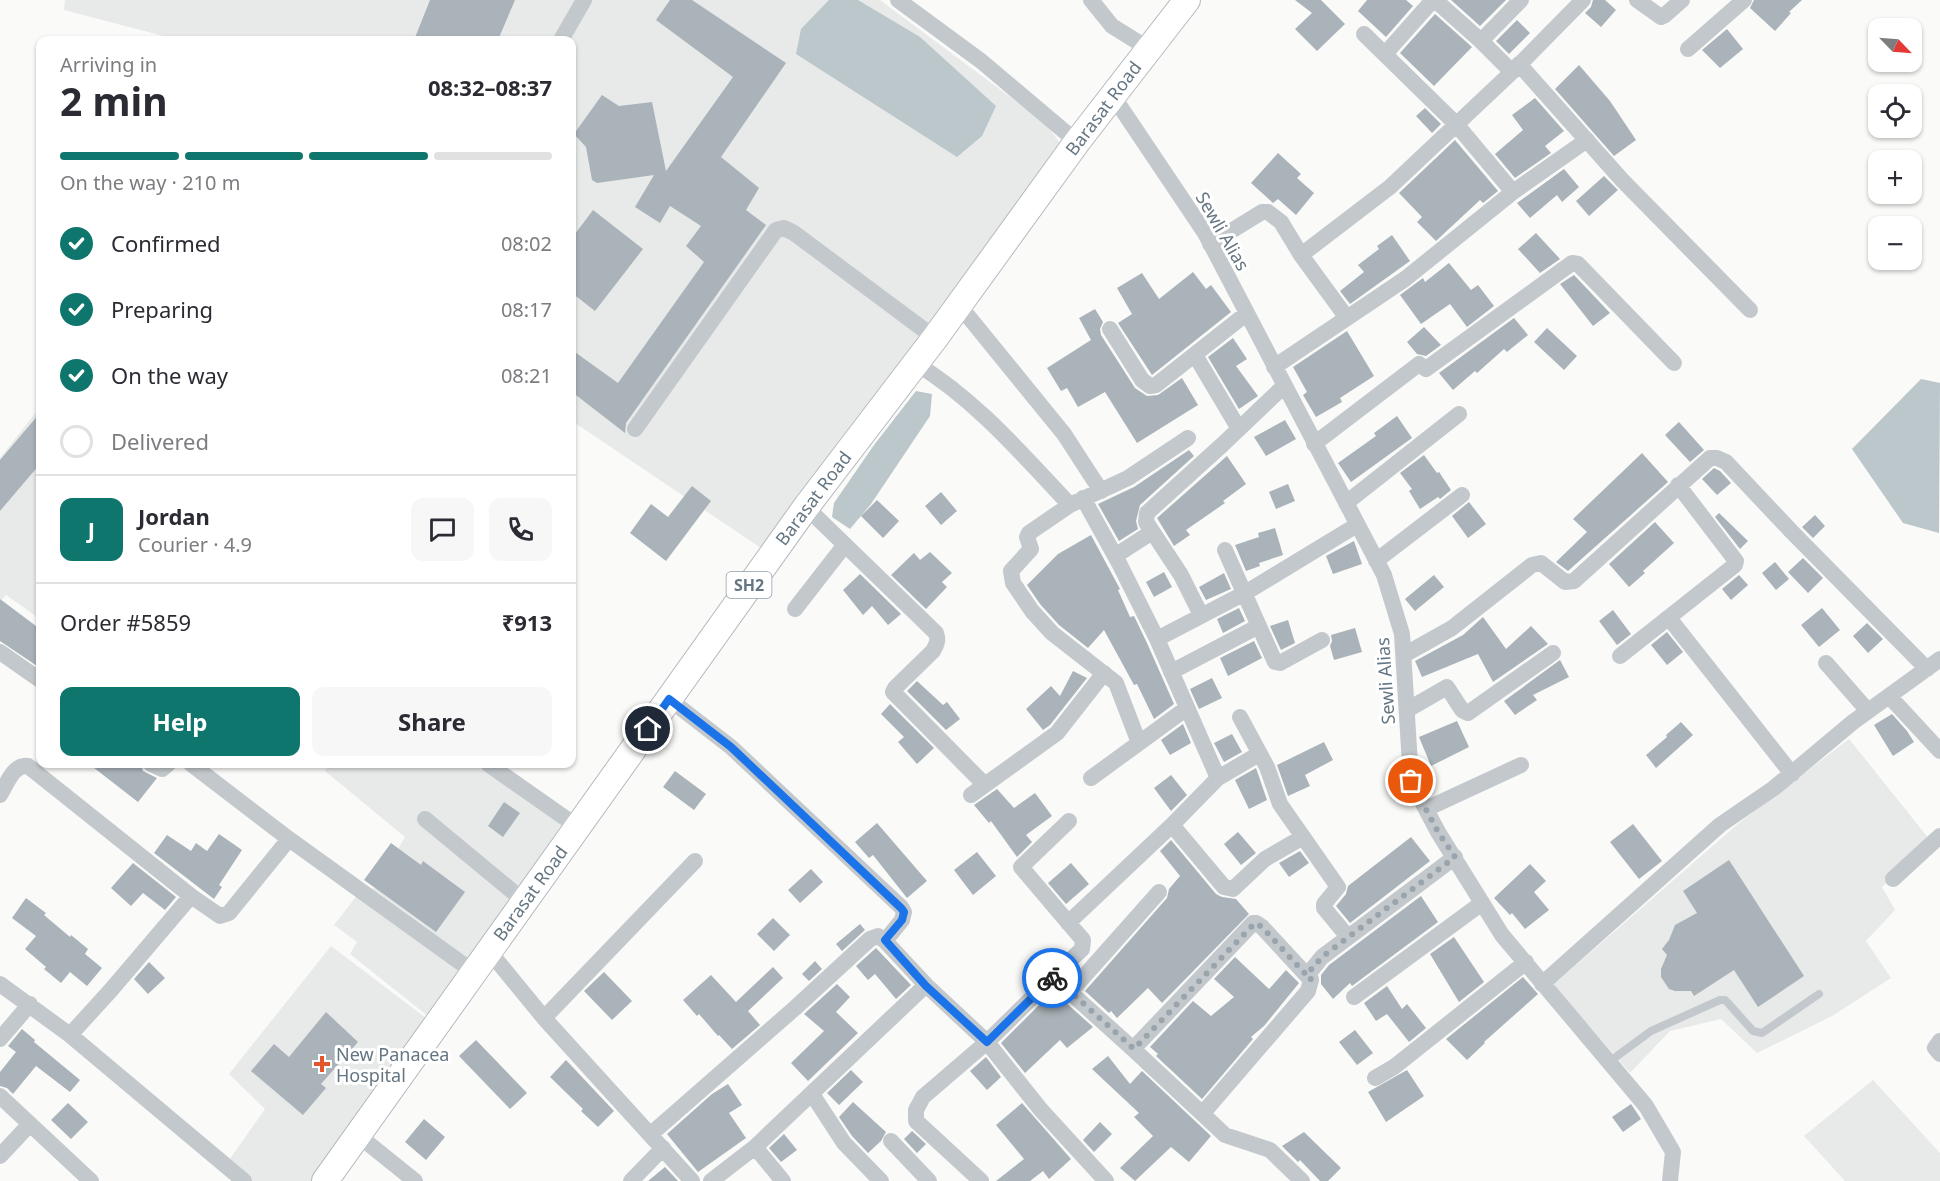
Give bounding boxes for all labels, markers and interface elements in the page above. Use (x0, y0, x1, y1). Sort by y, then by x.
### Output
north arrow (1868, 18, 1922, 72)
map controls (1868, 18, 1922, 270)
text: Arriving in (60, 51, 157, 78)
street label: Barasat Road (1060, 56, 1146, 160)
text: 08:32–08:37 (428, 72, 552, 102)
text: 2 min (60, 74, 167, 127)
button: locate (1868, 84, 1922, 138)
button: + (1868, 150, 1922, 204)
text: On the way · 210 m (60, 169, 240, 196)
street label: Sewli Alias (1191, 187, 1255, 275)
button: − (1868, 216, 1922, 270)
icon: check (60, 227, 93, 260)
text: Confirmed (111, 228, 221, 258)
text: 08:02 (501, 230, 552, 257)
icon: check (60, 293, 93, 326)
text: Preparing (111, 294, 213, 324)
text: 08:17 (501, 296, 552, 323)
icon: check (60, 359, 93, 392)
text: On the way (111, 360, 228, 390)
text: 08:21 (501, 362, 552, 389)
text: Delivered (111, 426, 209, 456)
street label: Barasat Road (770, 446, 856, 550)
button: chat (411, 498, 474, 561)
button: phone (489, 498, 552, 561)
text: Jordan (138, 501, 210, 531)
text: J (88, 514, 95, 544)
text: Courier · 4.9 (138, 531, 252, 558)
road number: SH2 (726, 572, 771, 598)
text: Order #5859 (60, 607, 191, 637)
text: ₹913 (502, 607, 552, 637)
street label: Sewli Alias (1370, 637, 1400, 725)
button: Help (60, 687, 300, 756)
button: Share (312, 687, 552, 756)
pin (622, 703, 673, 754)
icon: home (631, 712, 664, 745)
pin (1385, 755, 1436, 806)
icon: bag (1394, 764, 1427, 797)
street label: Barasat Road (487, 841, 573, 945)
courier (1022, 948, 1082, 1008)
icon: bike (1036, 962, 1069, 995)
place label: New Panacea Hospital (336, 1042, 449, 1087)
marker: New Panacea Hospital (313, 1055, 331, 1073)

